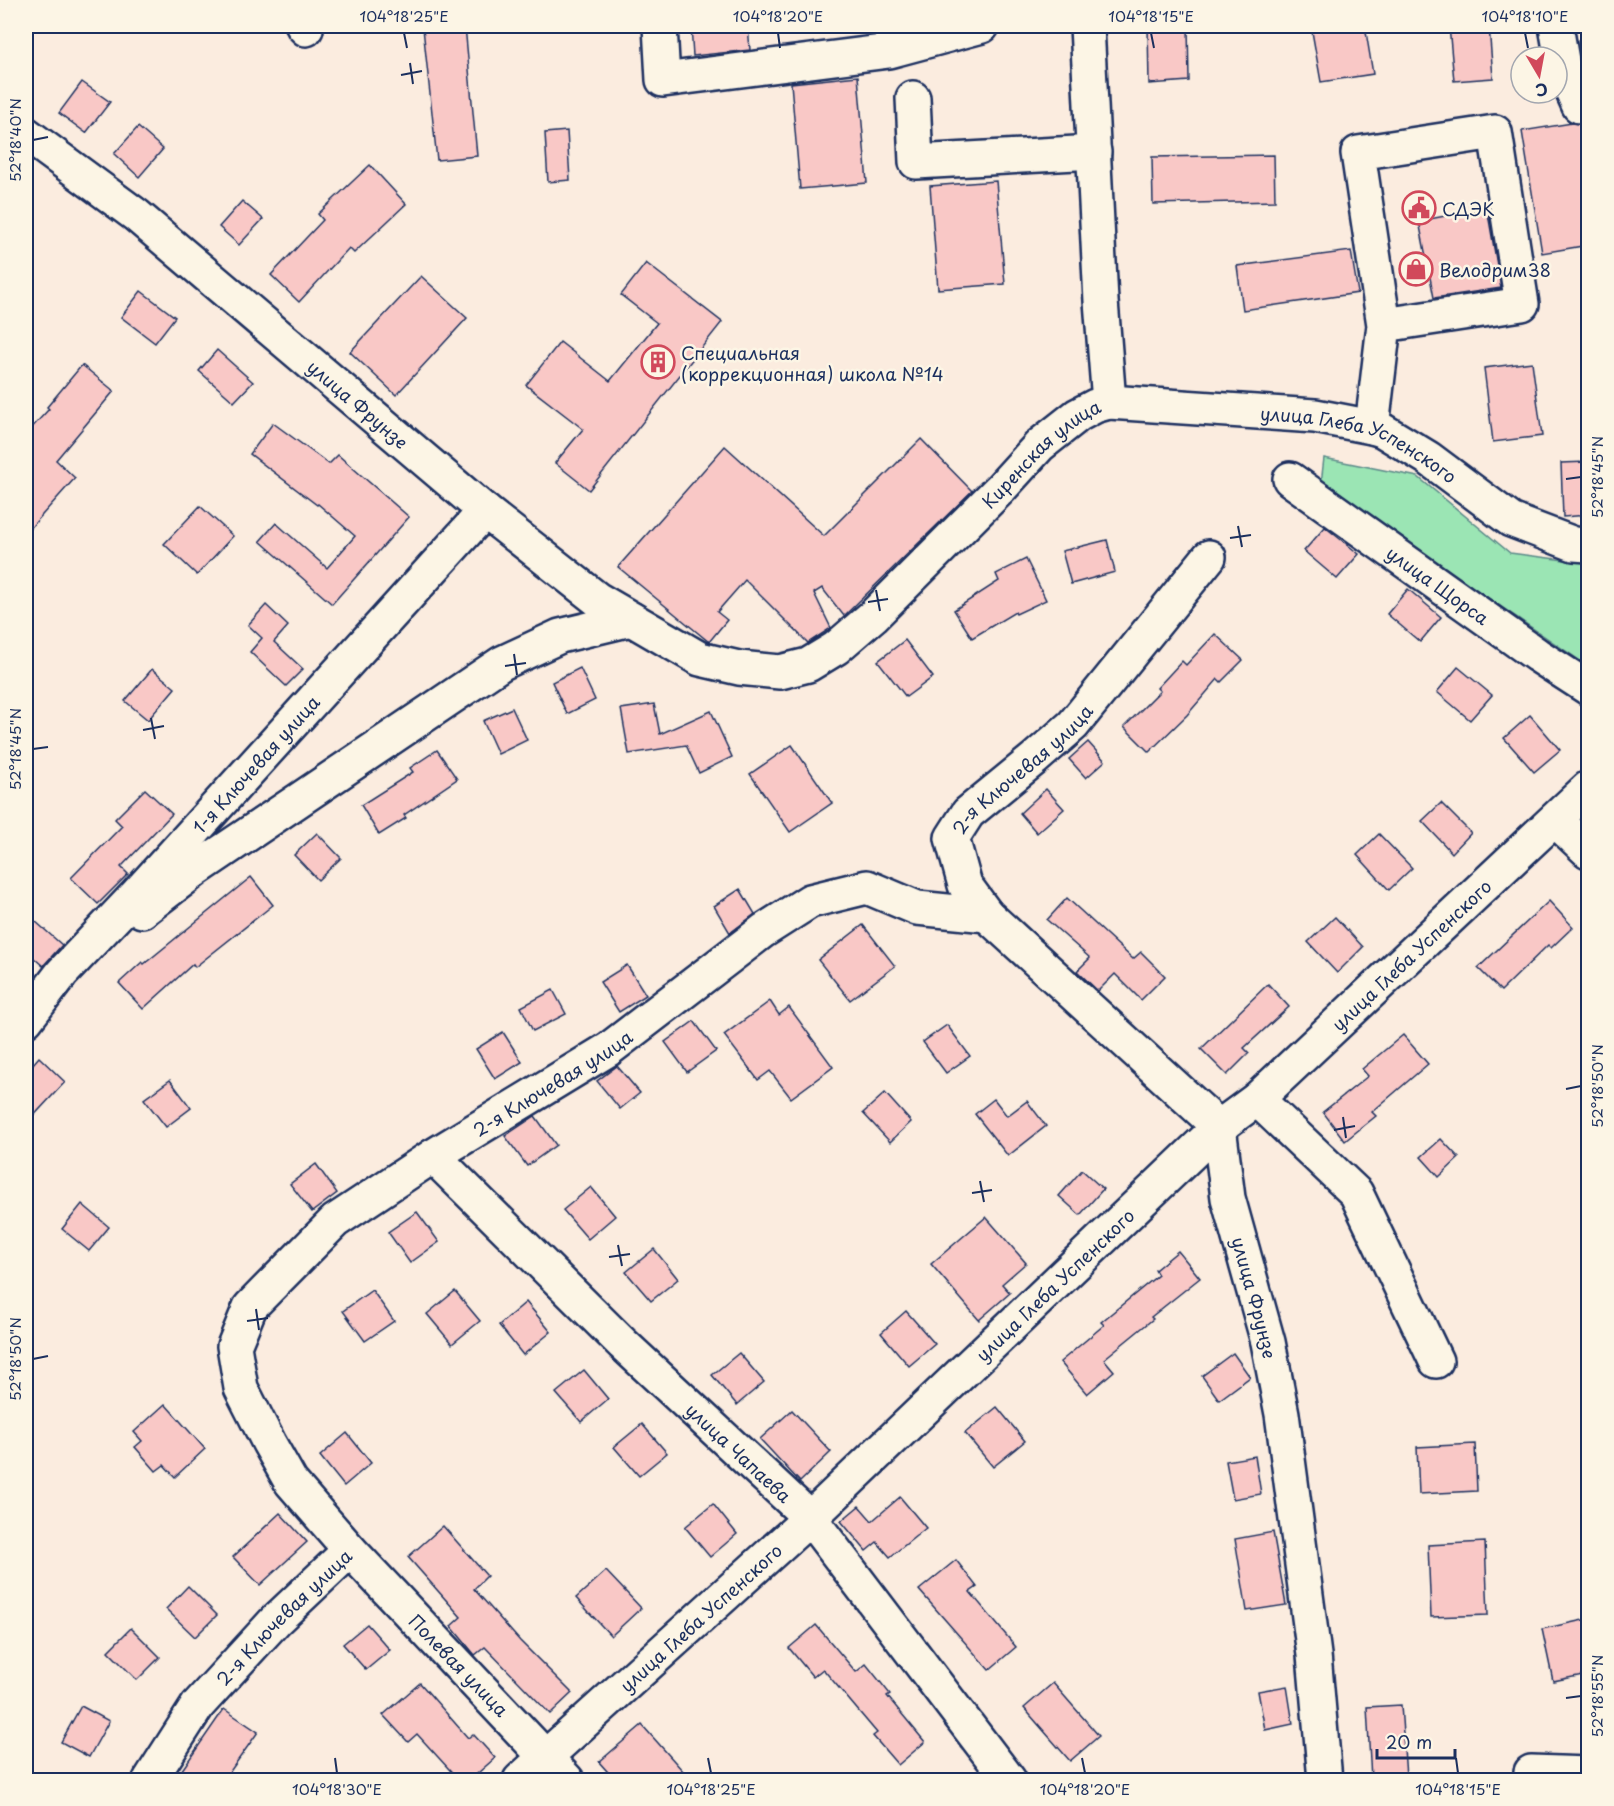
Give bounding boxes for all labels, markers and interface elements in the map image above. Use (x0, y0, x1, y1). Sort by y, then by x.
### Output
text: 104°18'25"E (359, 4, 449, 27)
text: 104°18'20"E (733, 4, 823, 27)
text: 104°18'15"E (1108, 4, 1194, 27)
text: 104°18'10"E (1482, 4, 1568, 27)
north arrow (1509, 45, 1569, 105)
text: С (1534, 78, 1550, 104)
text: 52°18'40"N (3, 98, 26, 182)
public building icon: СДЭК (1401, 190, 1437, 226)
place label: СДЭК (1442, 195, 1495, 222)
shop icon: Велодрим38 (1398, 251, 1434, 287)
place label: Велодрим38 (1439, 256, 1551, 283)
place label: Специальная (коррекционная) школа №14 (681, 339, 944, 387)
building icon: Специальная (коррекционная) школа №14 (640, 344, 676, 380)
street label: улица Фрунзе (302, 353, 415, 454)
street label: Киренская улица (975, 392, 1106, 514)
street label: улица Глеба Успенского (1259, 399, 1463, 489)
text: 52°18'45"N (1585, 436, 1608, 518)
street label: улица Щорса (1381, 539, 1496, 631)
street label: 1-я Ключевая улица (185, 688, 326, 839)
street label: 2-я Ключевая улица (945, 697, 1099, 839)
text: 52°18'45"N (3, 708, 26, 790)
street label: улица Глеба Успенского (1325, 872, 1497, 1036)
street label: 2-я Ключевая улица (467, 1022, 638, 1142)
text: 52°18'50"N (1585, 1044, 1608, 1128)
street label: улица Глеба Успенского (969, 1202, 1140, 1367)
street label: улица Фрунзе (1226, 1234, 1284, 1360)
text: 52°18'50"N (3, 1317, 26, 1401)
street label: улица Чапаева (680, 1396, 799, 1509)
street label: улица Глеба Успенского (613, 1536, 788, 1698)
street label: 2-я Ключевая улица (209, 1542, 358, 1691)
street label: Полевая улица (403, 1608, 515, 1723)
text: 52°18'55"N (1585, 1655, 1608, 1737)
scale bar (1377, 1722, 1455, 1760)
text: 20 m (1386, 1728, 1432, 1755)
text: 104°18'30"E (292, 1777, 382, 1800)
text: 104°18'25"E (666, 1777, 756, 1800)
text: 104°18'20"E (1040, 1777, 1130, 1800)
text: 104°18'15"E (1415, 1777, 1501, 1800)

